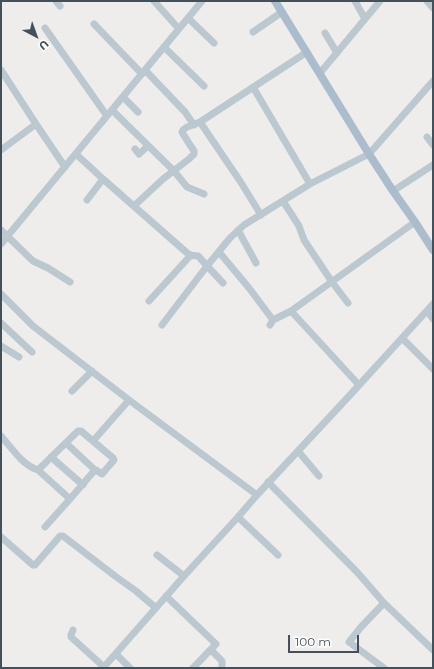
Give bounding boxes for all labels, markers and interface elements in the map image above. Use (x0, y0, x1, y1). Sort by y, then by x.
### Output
north arrow (16, 16, 56, 56)
text: U (36, 37, 52, 53)
scale bar (290, 627, 361, 653)
text: 100 m (295, 634, 331, 649)

